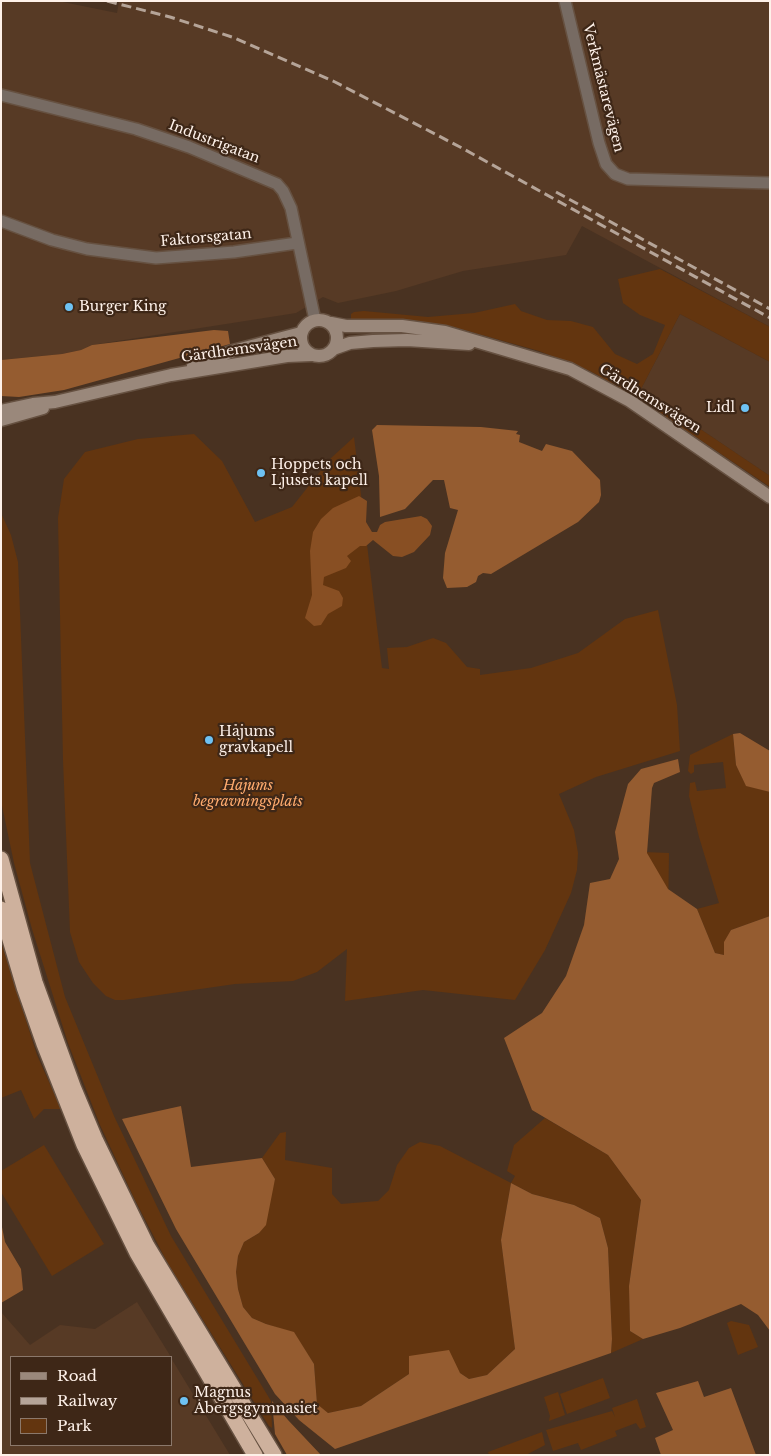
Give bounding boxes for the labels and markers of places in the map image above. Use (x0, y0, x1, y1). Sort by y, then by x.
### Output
place label: Burger King (79, 299, 166, 315)
marker: Burger King (63, 301, 75, 313)
place label: Lidl (706, 400, 735, 416)
marker: Lidl (739, 402, 751, 414)
place label: Hoppets och Ljusets kapell (271, 457, 368, 490)
marker: Hoppets och Ljusets kapell (255, 467, 267, 479)
place label: Håjums gravkapell (219, 724, 293, 756)
marker: Håjums gravkapell (203, 734, 215, 746)
place label: Magnus Åbergsgymnasiet (194, 1385, 318, 1418)
marker: Magnus Åbergsgymnasiet (178, 1395, 190, 1407)

